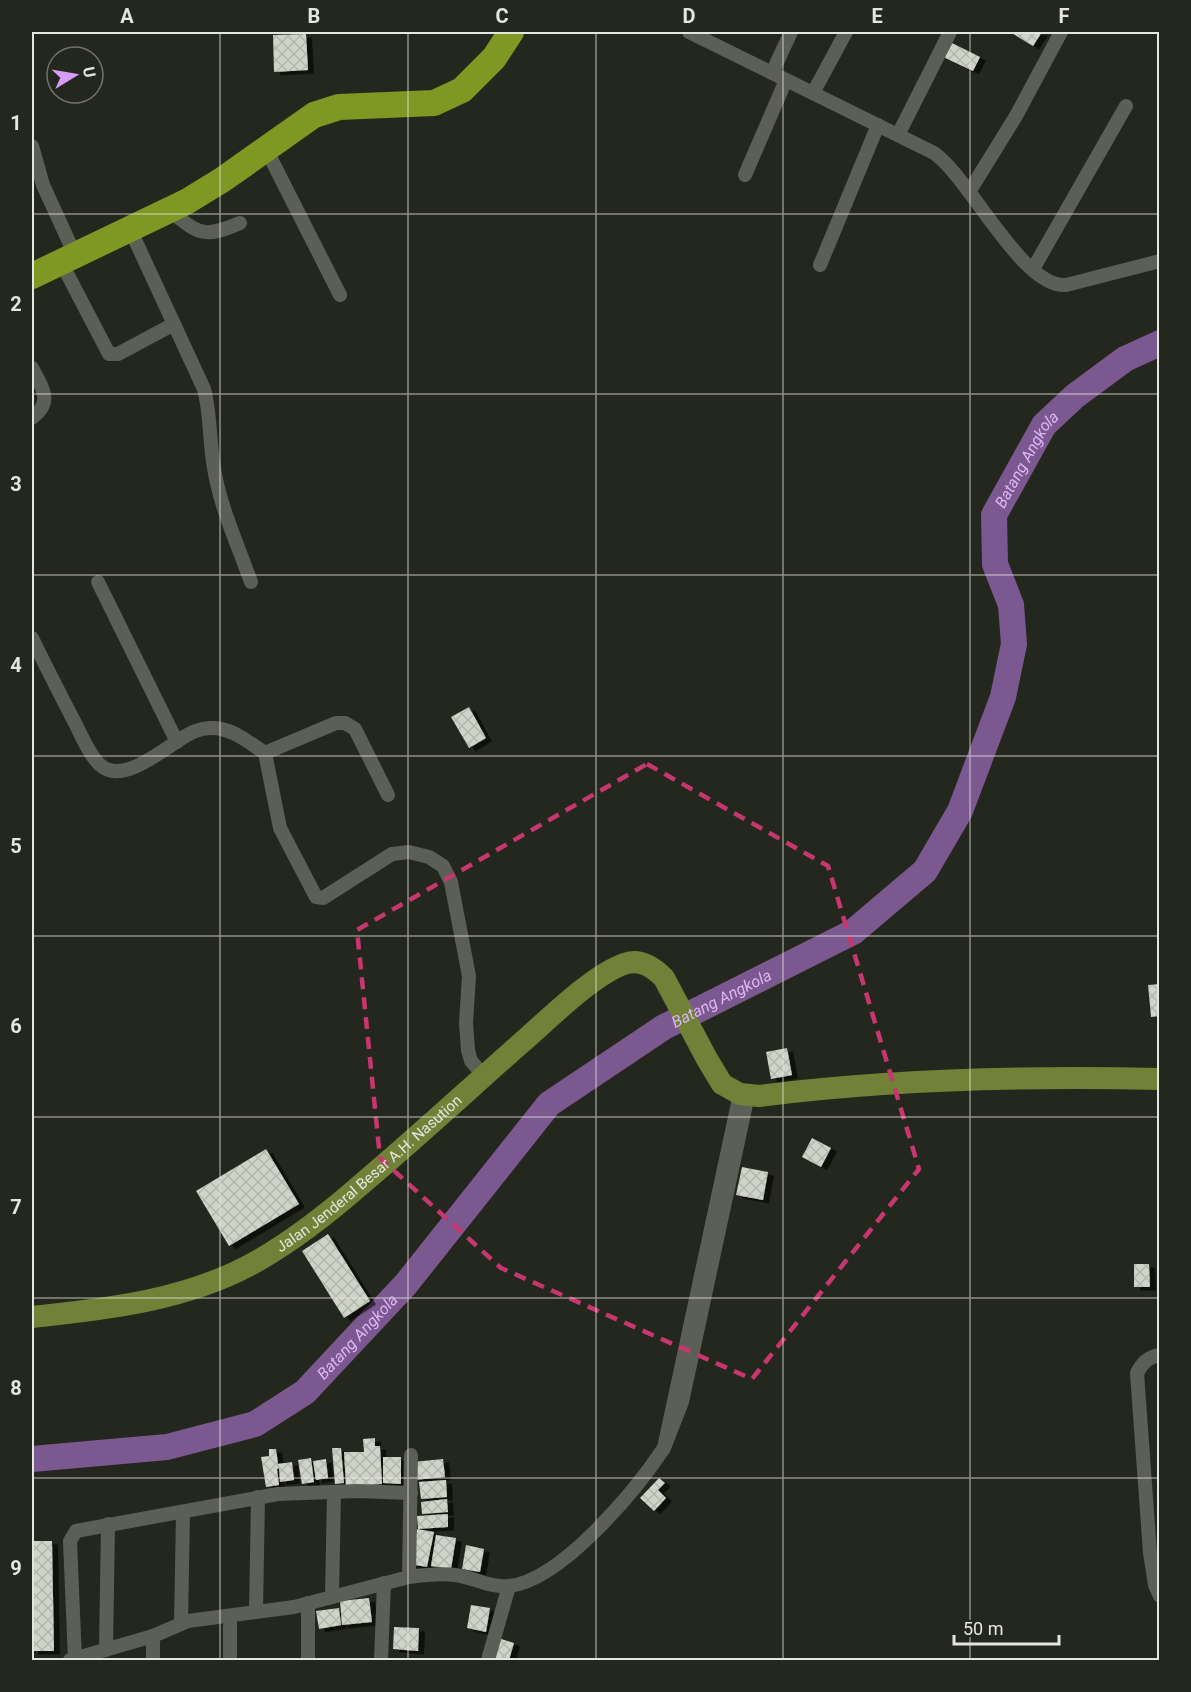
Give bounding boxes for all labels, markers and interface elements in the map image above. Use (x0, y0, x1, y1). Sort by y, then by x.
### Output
text: A (120, 4, 134, 28)
text: B (308, 4, 320, 28)
text: C (495, 4, 509, 28)
text: D (683, 4, 696, 28)
text: E (871, 4, 883, 28)
text: F (1059, 4, 1070, 28)
north arrow (45, 45, 105, 105)
text: U (79, 65, 100, 79)
text: 1 (10, 111, 22, 135)
text: 2 (10, 292, 22, 316)
water label: Batang Angkola (991, 407, 1063, 511)
text: 3 (10, 472, 22, 496)
text: 4 (10, 653, 22, 677)
text: 5 (10, 834, 22, 858)
water label: Batang Angkola (668, 966, 774, 1032)
text: 6 (10, 1014, 22, 1038)
street label: Jalan Jenderal Besar A.H. Nasution (273, 1091, 466, 1256)
text: 7 (10, 1195, 22, 1219)
water label: Batang Angkola (313, 1290, 402, 1383)
text: 8 (10, 1376, 22, 1400)
text: 9 (10, 1556, 22, 1580)
scale bar (954, 1608, 1059, 1646)
text: 50 m (963, 1618, 1003, 1639)

